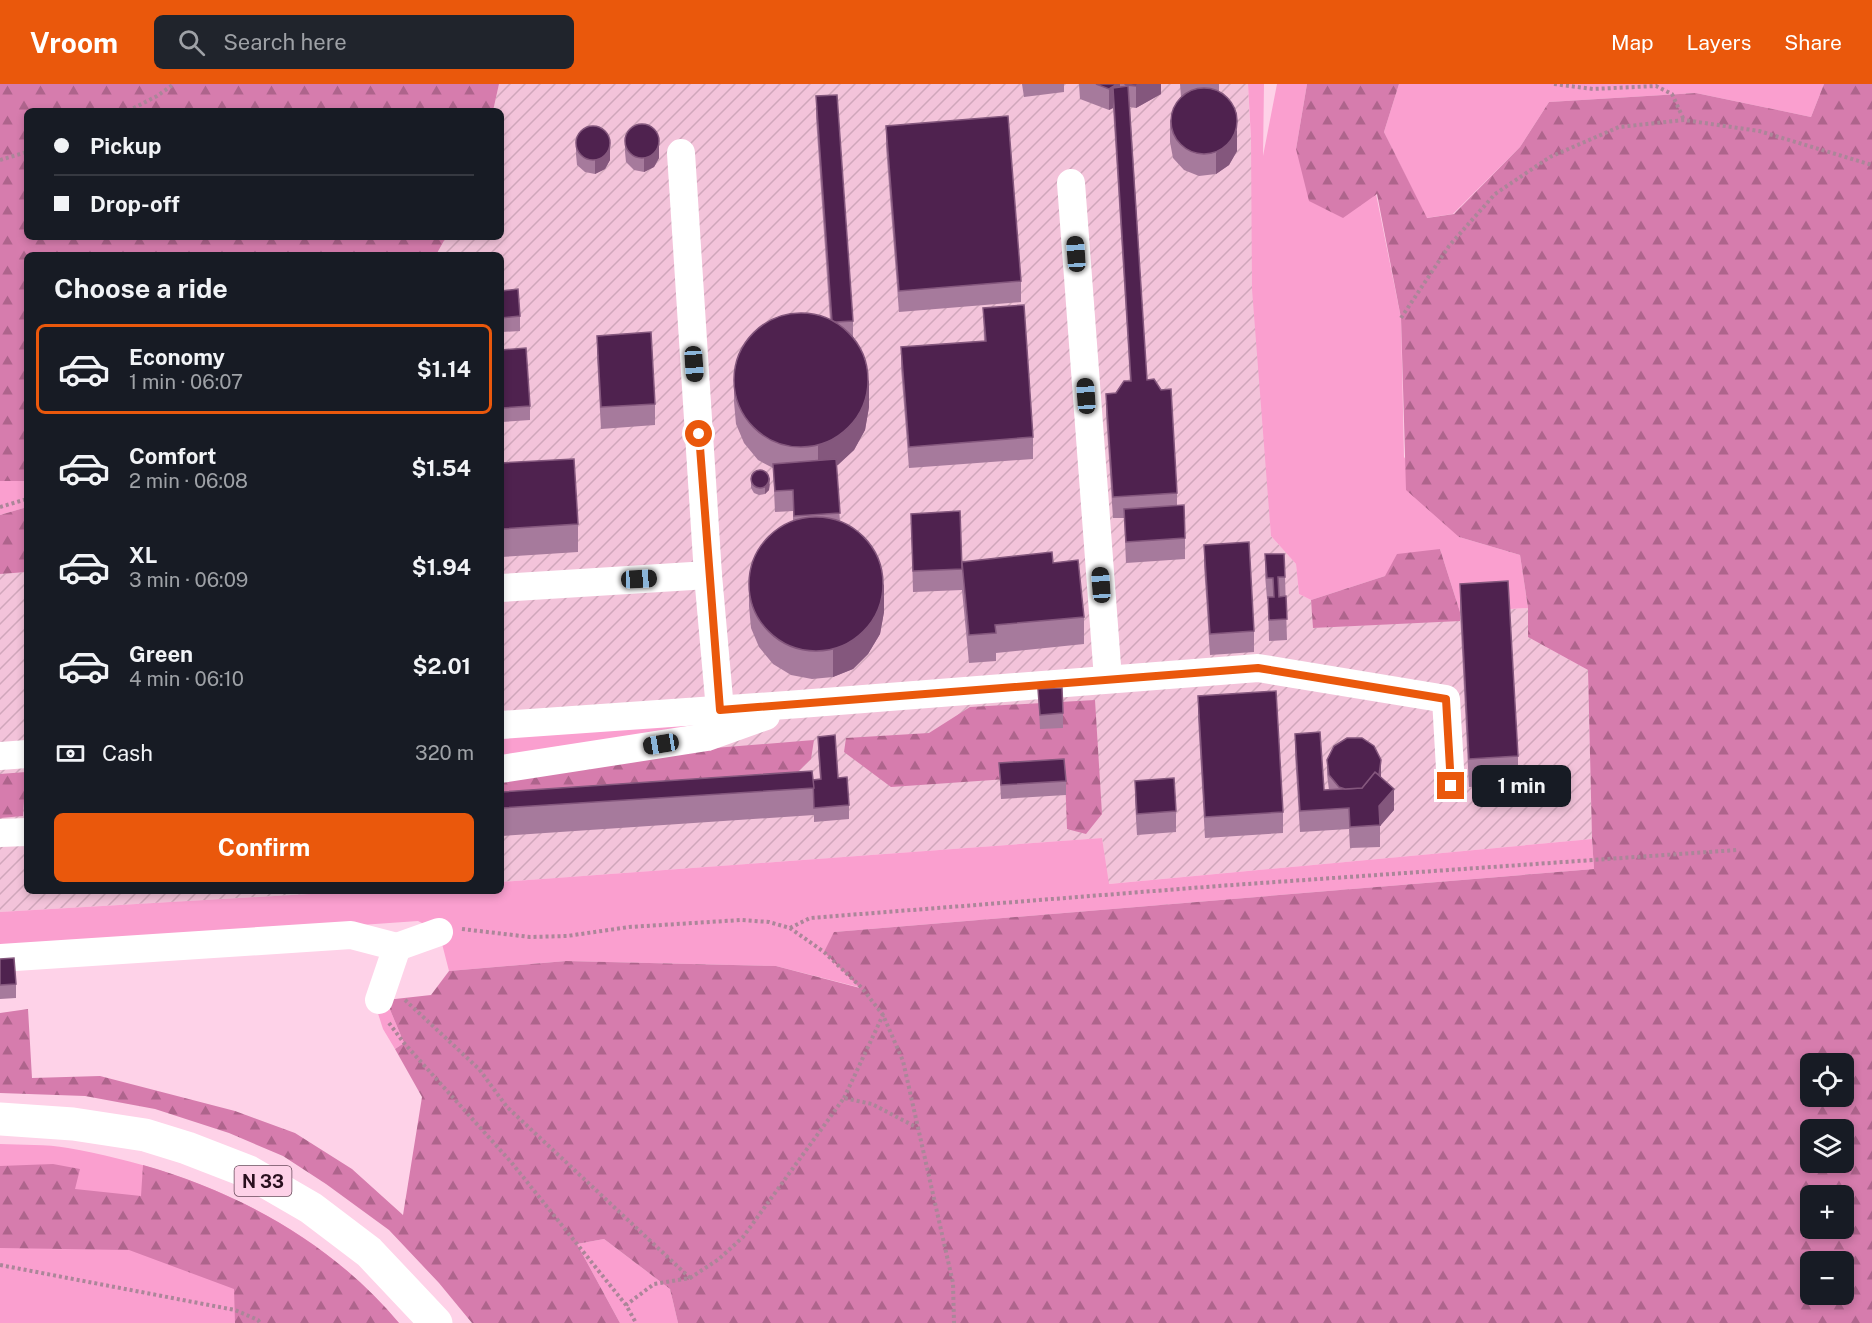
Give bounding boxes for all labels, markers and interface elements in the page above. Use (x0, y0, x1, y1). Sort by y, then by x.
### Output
search box (154, 15, 574, 69)
text: Vroom (30, 26, 118, 59)
icon: search (175, 26, 208, 59)
text: Search here (223, 29, 347, 55)
text: Map (1611, 30, 1654, 55)
text: Layers (1687, 30, 1751, 55)
text: Share (1784, 30, 1842, 55)
text: Pickup (90, 133, 161, 159)
text: Drop-off (90, 191, 180, 217)
car (1066, 235, 1086, 273)
text: Choose a ride (54, 272, 228, 304)
icon: car (57, 342, 111, 396)
text: Economy (129, 344, 225, 370)
car (684, 345, 704, 383)
text: $1.14 (417, 356, 471, 382)
text: 1 min · 06:07 (129, 370, 243, 394)
car (1076, 377, 1096, 415)
route start (685, 420, 712, 447)
icon: car (57, 441, 111, 495)
text: Comfort (129, 443, 216, 469)
text: $1.54 (411, 455, 471, 481)
text: 2 min · 06:08 (129, 469, 248, 493)
icon: car (57, 540, 111, 594)
text: XL (129, 542, 157, 568)
text: $1.94 (412, 554, 471, 580)
car (1091, 566, 1111, 604)
text: 3 min · 06:09 (129, 568, 248, 592)
car (621, 569, 657, 589)
icon: car (57, 639, 111, 693)
text: Green (129, 641, 193, 667)
text: $2.01 (413, 653, 471, 679)
text: 4 min · 06:10 (129, 667, 244, 691)
car (642, 732, 680, 756)
icon: cash (54, 737, 87, 770)
text: Cash (102, 740, 153, 766)
text: 320 m (415, 741, 474, 765)
callout: 1 min (1472, 765, 1571, 807)
route end (1437, 772, 1464, 799)
text: 1 min (1497, 774, 1546, 798)
button: Confirm (54, 813, 474, 882)
map controls (1800, 1053, 1854, 1305)
button: locate (1800, 1053, 1854, 1107)
button: layers (1800, 1119, 1854, 1173)
road number: N 33 (234, 1166, 292, 1196)
button: + (1800, 1185, 1854, 1239)
button: − (1800, 1251, 1854, 1305)

